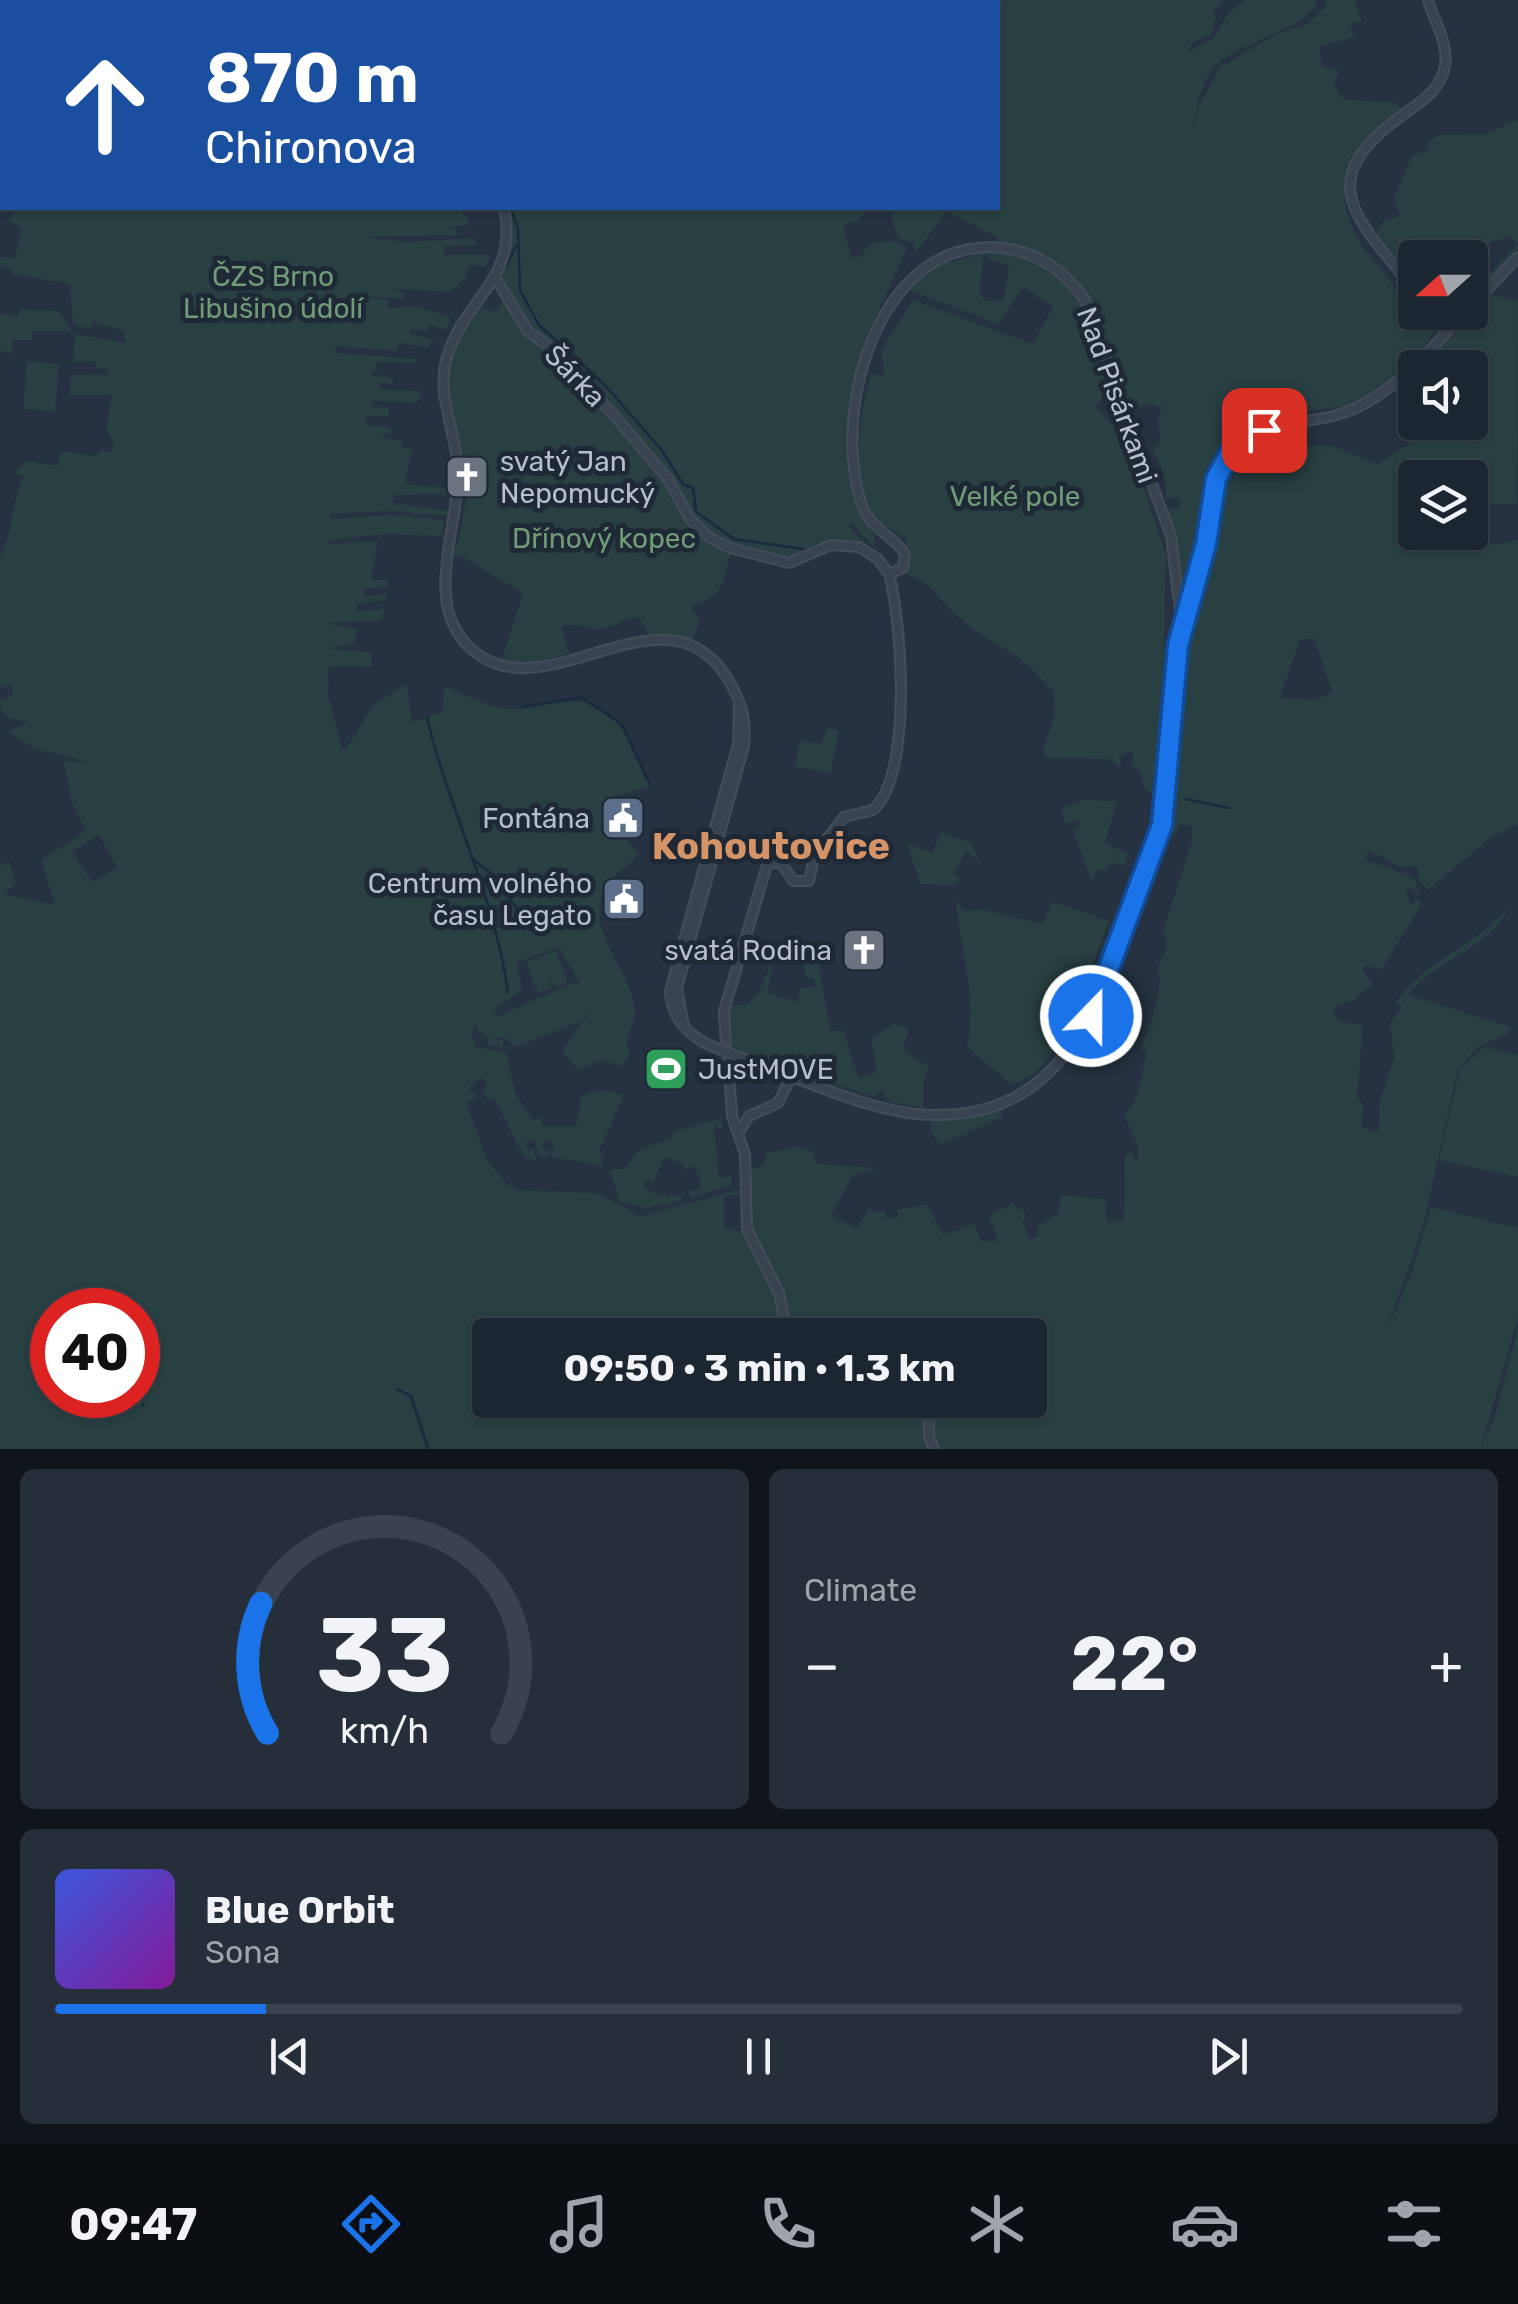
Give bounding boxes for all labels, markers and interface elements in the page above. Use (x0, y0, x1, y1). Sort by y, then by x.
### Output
text: 870 m (205, 37, 419, 120)
icon: ahead (40, 40, 170, 170)
text: Chironova (205, 121, 417, 174)
north arrow (1398, 240, 1488, 330)
map controls (1398, 240, 1488, 550)
park label: ČZS Brno Libušino údolí (183, 260, 364, 325)
street label: Nad Pisárkami (1070, 303, 1164, 487)
street label: Šárka (538, 338, 612, 414)
button: sound (1398, 350, 1488, 440)
pin (1222, 388, 1307, 473)
icon: arrive (1237, 403, 1292, 458)
place label: svatý Jan Nepomucký (500, 445, 655, 510)
church icon: svatý Jan Nepomucký (444, 454, 490, 500)
button: layers (1398, 460, 1488, 550)
park label: Velké pole (950, 480, 1080, 513)
park label: Dřínový kopec (512, 522, 696, 555)
public building icon: Fontána (600, 795, 646, 841)
place label: Fontána (482, 802, 590, 835)
district label: Kohoutovice (652, 823, 890, 869)
place label: Centrum volného času Legato (368, 867, 592, 932)
public building icon: Centrum volného času Legato (601, 876, 647, 922)
church icon: svatá Rodina (841, 927, 887, 973)
place label: svatá Rodina (665, 934, 832, 967)
position arrow (1039, 964, 1143, 1068)
sports icon: JustMOVE (643, 1046, 689, 1092)
place label: JustMOVE (698, 1053, 834, 1086)
speed limit sign: 40 (30, 1288, 160, 1418)
text: 09:50 · 3 min · 1.3 km (563, 1345, 956, 1391)
text: Climate (804, 1571, 917, 1609)
text: 33 (316, 1594, 453, 1717)
text: 22° (1070, 1620, 1198, 1709)
text: − (804, 1633, 840, 1698)
text: + (1429, 1633, 1463, 1698)
text: km/h (340, 1710, 429, 1752)
text: Blue Orbit (205, 1887, 395, 1933)
text: Sona (205, 1933, 280, 1971)
icon: previous (262, 2029, 317, 2084)
icon: pause (731, 2029, 786, 2084)
icon: next (1201, 2029, 1256, 2084)
icon: directions (336, 2189, 406, 2259)
icon: music (544, 2189, 614, 2259)
icon: phone (753, 2189, 823, 2259)
icon: climate (962, 2189, 1032, 2259)
icon: car (1170, 2189, 1240, 2259)
icon: filters (1379, 2189, 1449, 2259)
text: 09:47 (69, 2198, 197, 2251)

